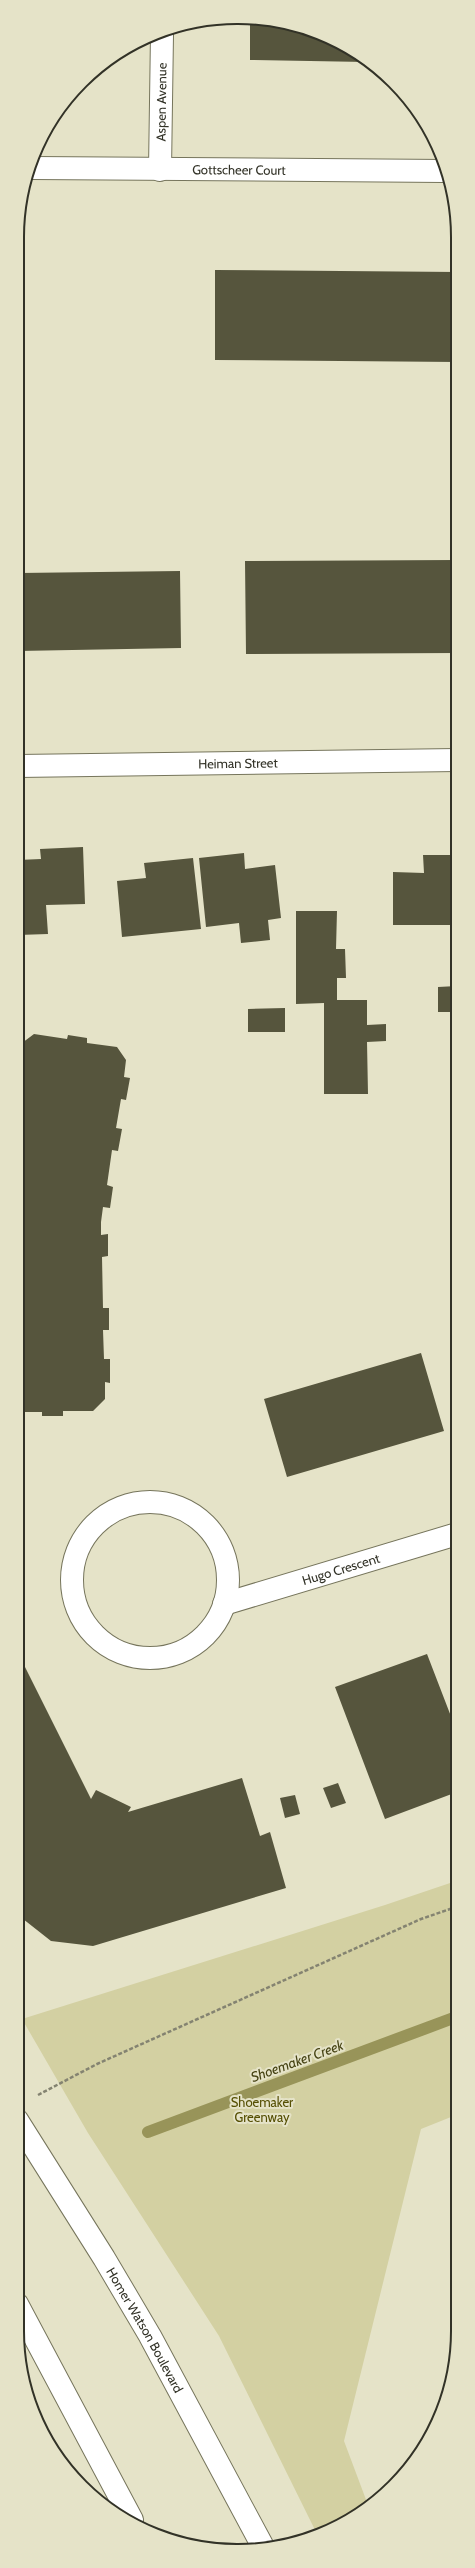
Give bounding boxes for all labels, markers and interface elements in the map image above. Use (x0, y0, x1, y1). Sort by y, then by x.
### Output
street label: Aspen Avenue (152, 62, 170, 142)
street label: Gottscheer Court (192, 161, 286, 178)
street label: Heiman Street (198, 754, 279, 772)
street label: Hugo Crescent (300, 1549, 382, 1588)
water label: Shoemaker Creek (248, 2036, 347, 2086)
park label: Shoemaker Greenway (231, 2094, 294, 2125)
street label: Homer Watson Boulevard (103, 2264, 187, 2395)

